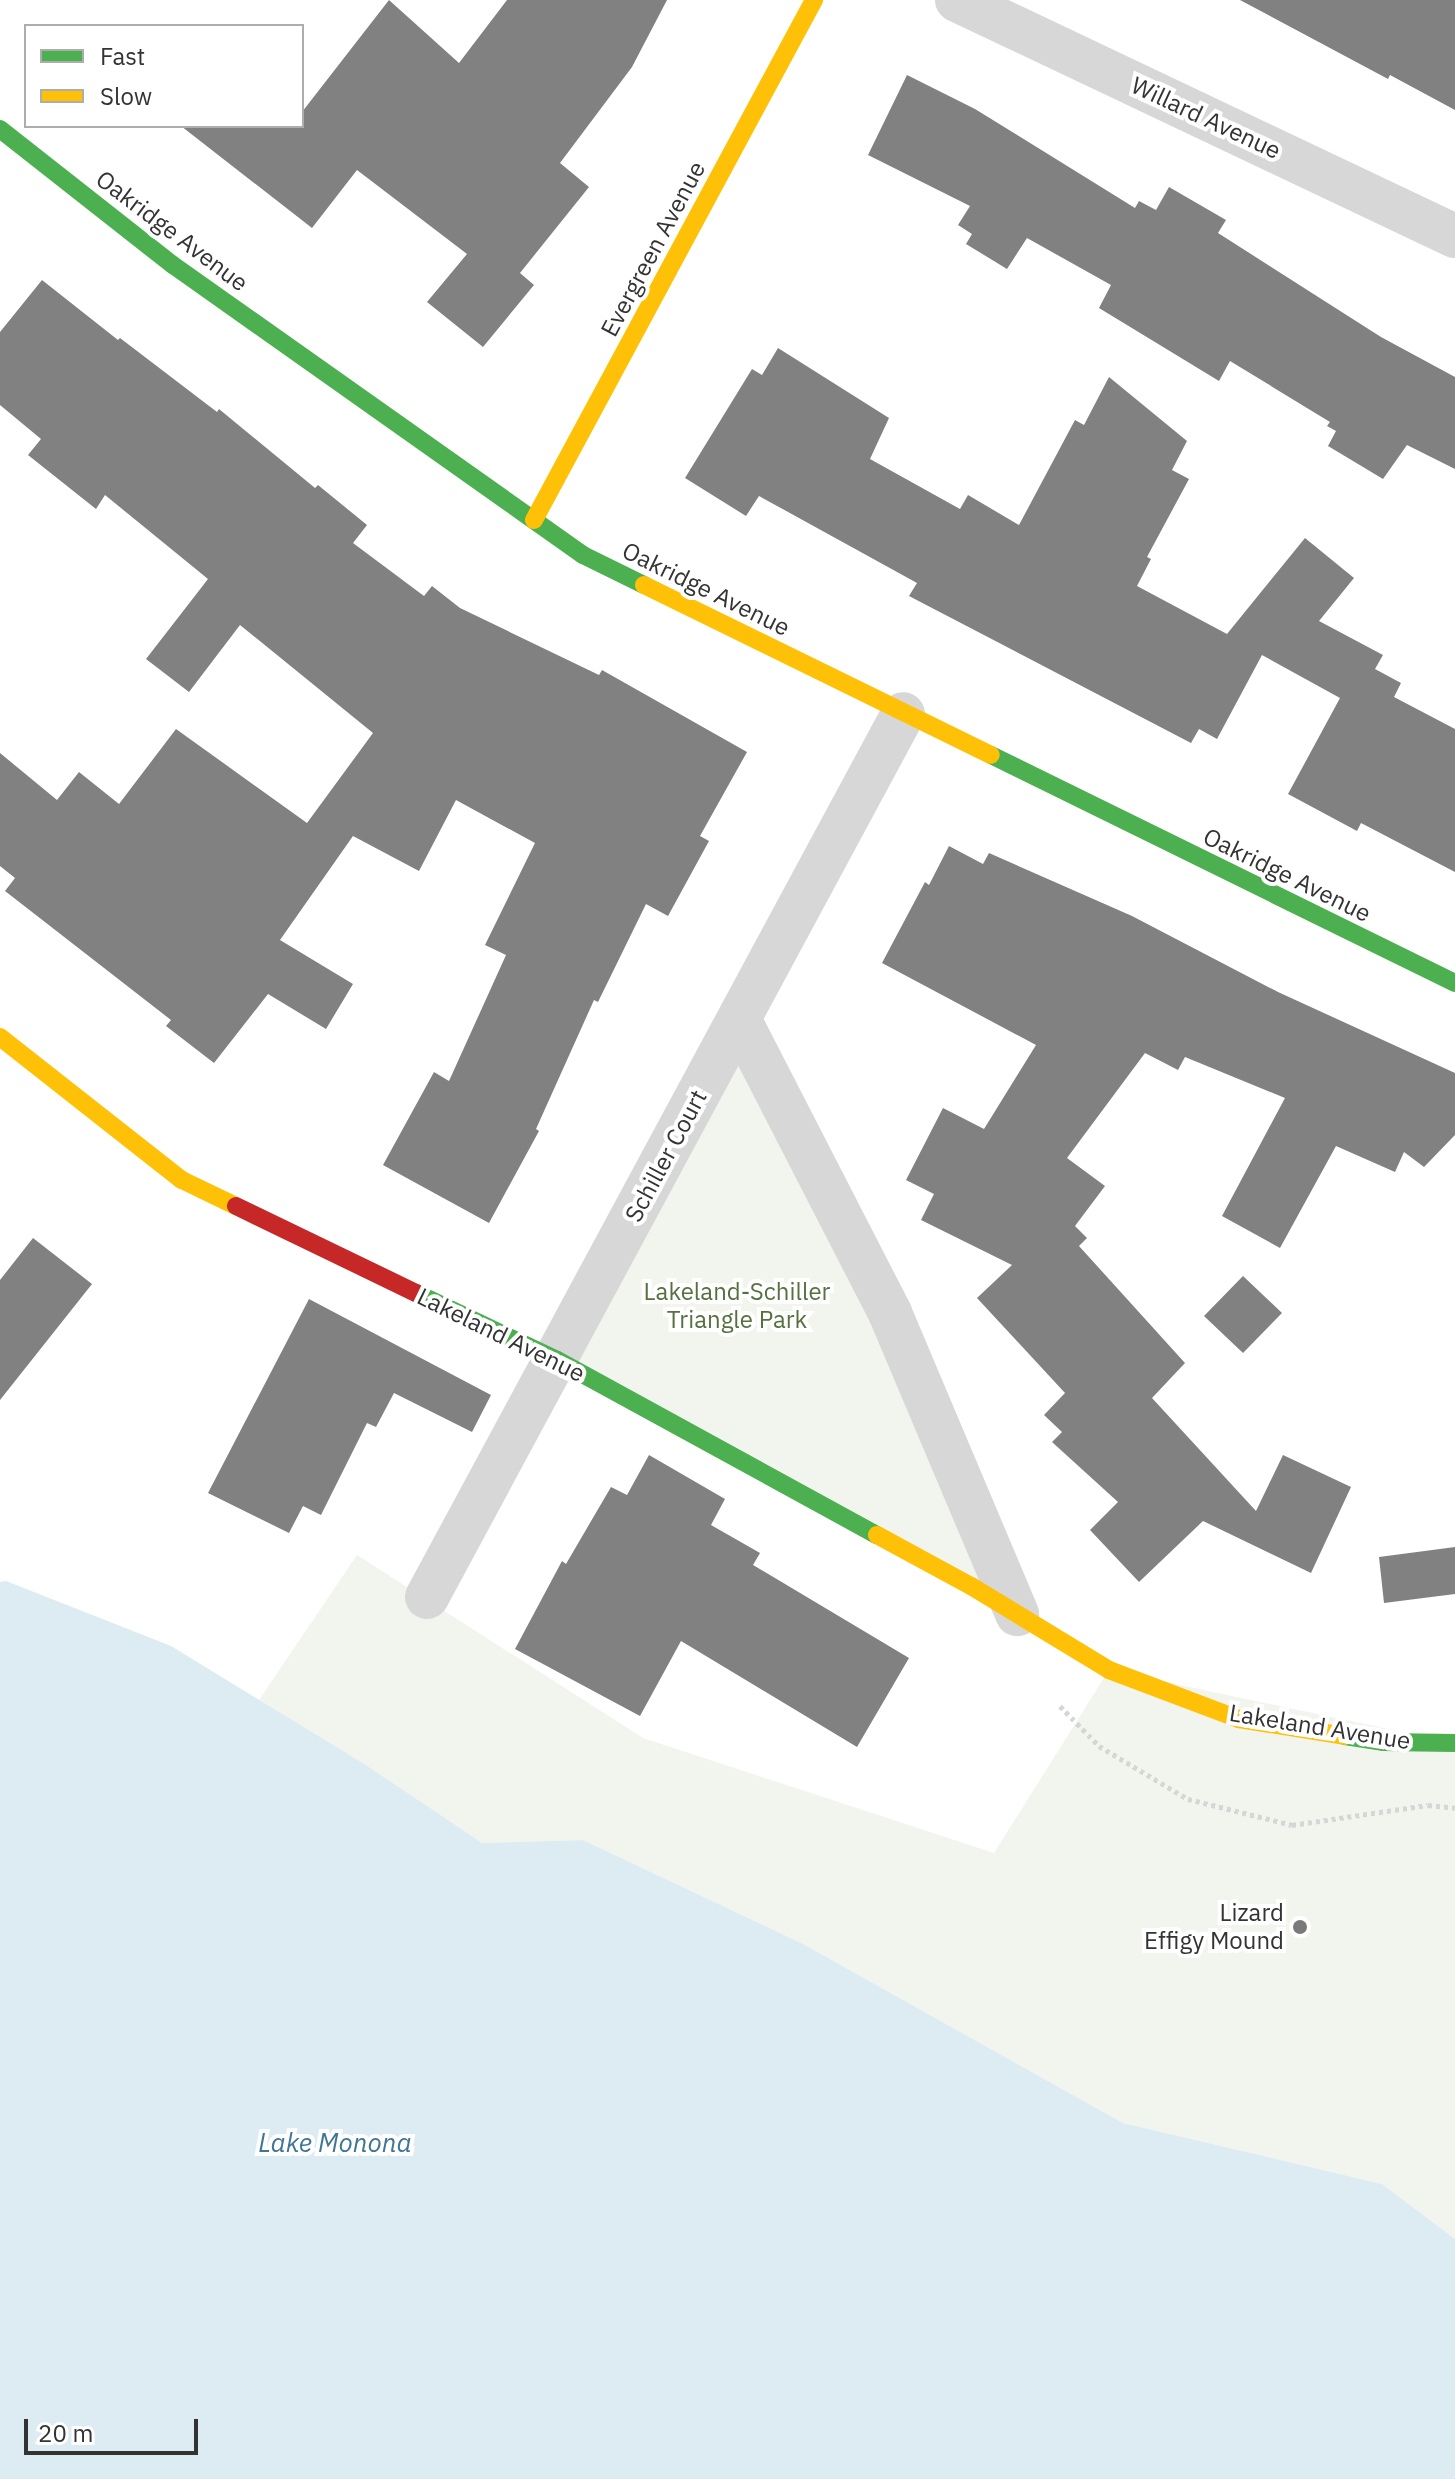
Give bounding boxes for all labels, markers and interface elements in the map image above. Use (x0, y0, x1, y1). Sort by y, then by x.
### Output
legend (24, 24, 304, 128)
text: Fast (100, 40, 145, 72)
street label: Willard Avenue (1127, 71, 1285, 165)
text: Slow (100, 80, 152, 112)
street label: Evergreen Avenue (595, 157, 711, 341)
street label: Oakridge Avenue (90, 165, 254, 297)
street label: Oakridge Avenue (618, 536, 794, 642)
street label: Oakridge Avenue (1199, 822, 1375, 928)
street label: Schiller Court (619, 1085, 713, 1227)
park label: Lakeland-Schiller Triangle Park (644, 1278, 830, 1334)
street label: Lakeland Avenue (412, 1282, 590, 1388)
street label: Lakeland Avenue (1227, 1698, 1413, 1756)
place label: Lizard Effigy Mound (1144, 1899, 1284, 1955)
marker: Lizard Effigy Mound (1291, 1918, 1309, 1936)
water label: Lake Monona (258, 2127, 412, 2159)
scale bar (28, 2403, 202, 2453)
text: 20 m (38, 2417, 93, 2449)

